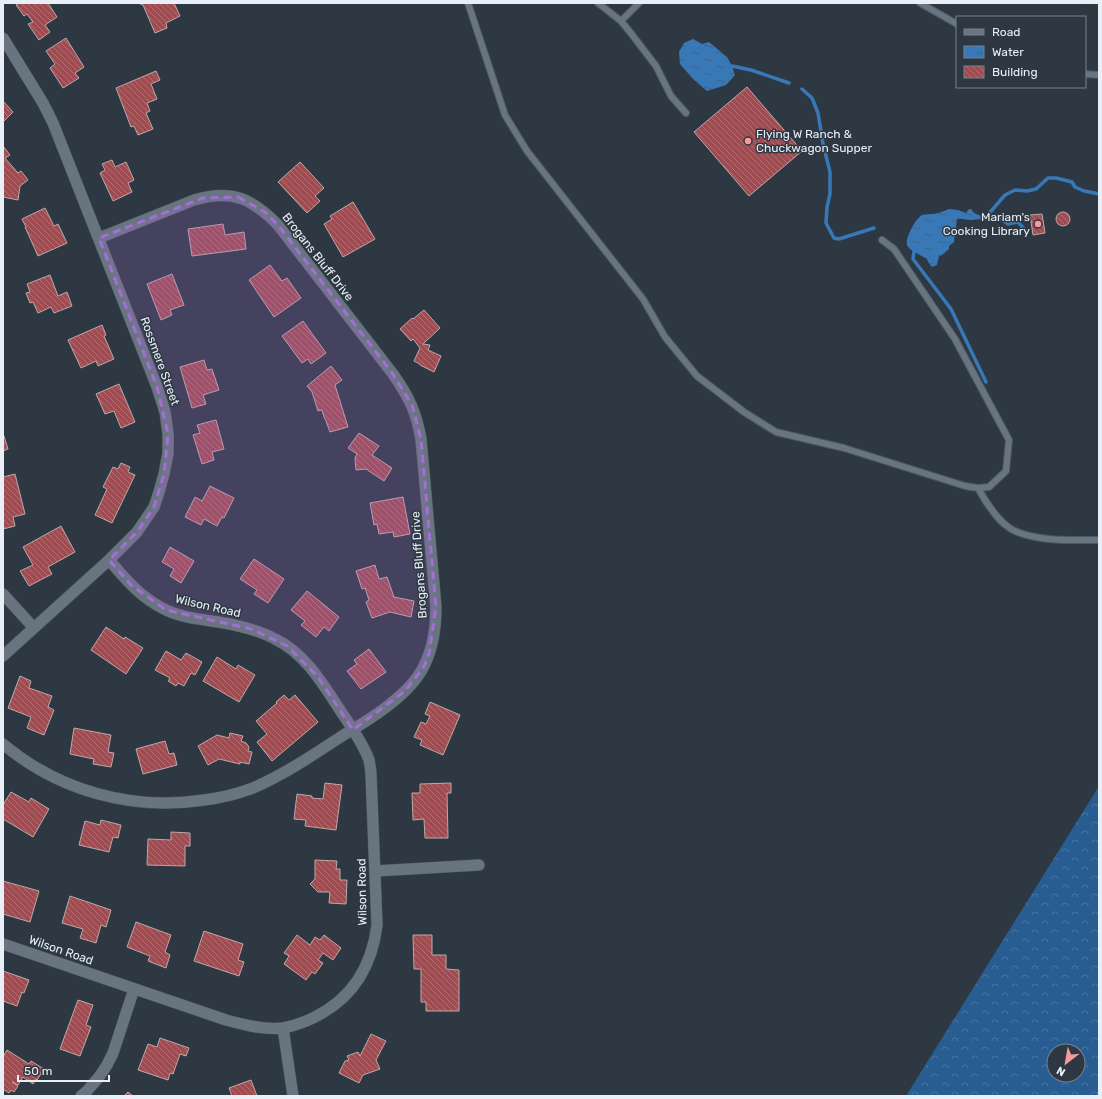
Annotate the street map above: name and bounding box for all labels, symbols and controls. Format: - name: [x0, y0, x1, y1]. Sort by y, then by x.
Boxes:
- legend: [956, 16, 1086, 88]
- text: Road: [992, 25, 1020, 39]
- text: Water: [992, 45, 1024, 59]
- text: Building: [992, 65, 1038, 79]
- place label: Flying W Ranch & Chuckwagon Supper: [756, 127, 872, 155]
- marker: Flying W Ranch & Chuckwagon Supper: [743, 136, 753, 146]
- street label: Brogans Bluff Drive: [279, 210, 357, 304]
- place label: Mariam's Cooking Library: [943, 210, 1030, 238]
- marker: Mariam's Cooking Library: [1033, 219, 1043, 229]
- street label: Rossmere Street: [137, 315, 183, 407]
- street label: Brogans Bluff Drive: [408, 511, 430, 619]
- street label: Wilson Road: [174, 592, 242, 620]
- street label: Wilson Road: [354, 858, 370, 926]
- street label: Wilson Road: [27, 932, 95, 968]
- north arrow: [1046, 1043, 1086, 1083]
- scale bar: [18, 1057, 109, 1083]
- text: N: [1054, 1063, 1068, 1079]
- text: 50 m: [24, 1064, 52, 1078]

